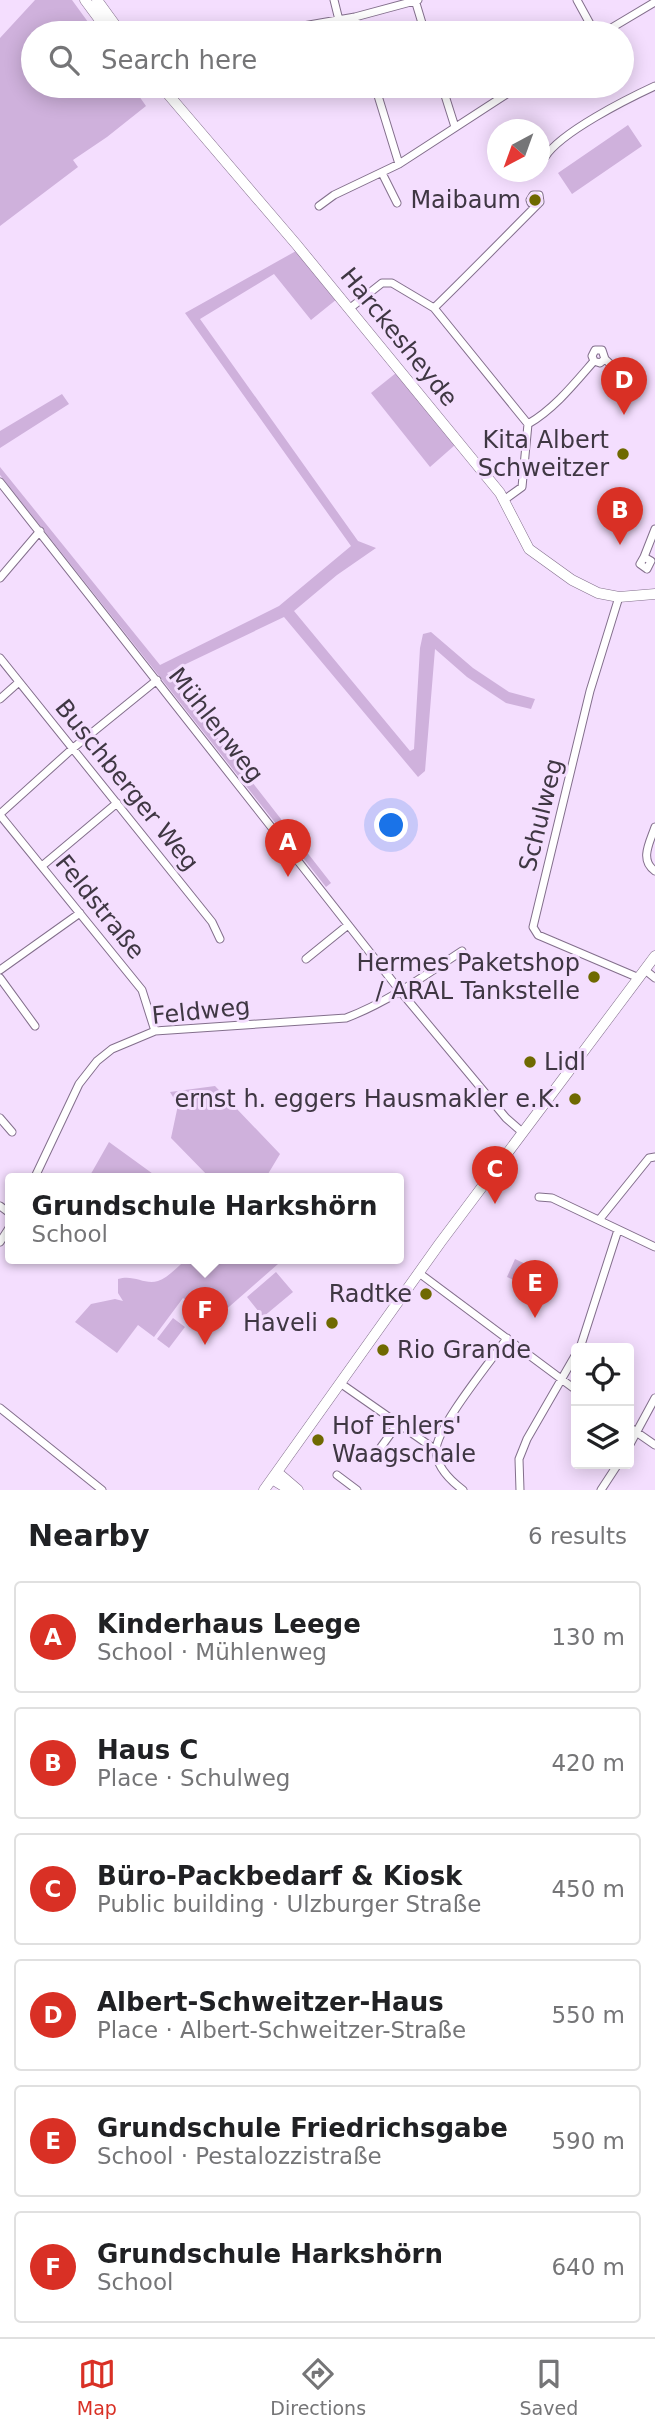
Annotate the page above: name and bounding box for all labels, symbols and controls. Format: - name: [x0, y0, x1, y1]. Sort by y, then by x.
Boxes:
- search box: [21, 21, 634, 98]
- icon: search: [45, 41, 83, 79]
- text: Search here: [101, 45, 257, 75]
- north arrow: [487, 119, 550, 182]
- place label: Maibaum: [410, 186, 521, 214]
- marker: Maibaum: [527, 192, 543, 208]
- street label: Harckesheyde: [335, 262, 463, 412]
- pin: D: [601, 357, 647, 415]
- place label: Kita Albert Schweitzer: [478, 426, 609, 482]
- marker: Kita Albert Schweitzer: [615, 446, 631, 462]
- pin: B: [597, 487, 643, 545]
- street label: Mühlenweg: [163, 662, 269, 788]
- street label: Buschberger Weg: [49, 694, 205, 876]
- street label: Schulweg: [513, 756, 569, 874]
- your location: [374, 808, 408, 842]
- pin: A: [265, 819, 311, 877]
- street label: Feldstraße: [50, 849, 150, 965]
- place label: Hermes Paketshop / ARAL Tankstelle: [357, 949, 580, 1005]
- marker: Hermes Paketshop / ARAL Tankstelle: [586, 969, 602, 985]
- street label: Feldweg: [150, 992, 252, 1030]
- place label: Lidl: [544, 1048, 586, 1076]
- marker: Lidl: [522, 1054, 538, 1070]
- place label: ernst h. eggers Hausmakler e.K.: [174, 1085, 561, 1113]
- marker: ernst h. eggers Hausmakler e.K.: [567, 1091, 583, 1107]
- pin: C: [472, 1146, 518, 1204]
- popup: [5, 1173, 404, 1264]
- text: Grundschule Harkshörn: [32, 1191, 377, 1221]
- text: School: [32, 1221, 108, 1247]
- pin: E: [512, 1260, 558, 1318]
- place label: Radtke: [329, 1280, 412, 1308]
- marker: Radtke: [418, 1286, 434, 1302]
- pin: F: [182, 1287, 228, 1345]
- place label: Haveli: [243, 1309, 318, 1337]
- marker: Haveli: [324, 1315, 340, 1331]
- place label: Rio Grande: [397, 1336, 531, 1364]
- marker: Rio Grande: [375, 1342, 391, 1358]
- map controls: [571, 1343, 634, 1469]
- button: locate: [571, 1343, 634, 1406]
- button: layers: [571, 1406, 634, 1469]
- place label: Hof Ehlers' Waagschale: [332, 1412, 476, 1468]
- marker: Hof Ehlers' Waagschale: [310, 1432, 326, 1448]
- text: Nearby: [28, 1518, 150, 1553]
- text: 6 results: [528, 1523, 627, 1549]
- text: Kinderhaus Leege: [97, 1609, 361, 1639]
- text: A: [44, 1624, 62, 1650]
- text: 130 m: [551, 1624, 625, 1650]
- text: School · Mühlenweg: [97, 1639, 327, 1665]
- text: Haus C: [97, 1735, 198, 1765]
- text: B: [44, 1750, 62, 1776]
- text: 420 m: [551, 1750, 625, 1776]
- text: Place · Schulweg: [97, 1765, 290, 1791]
- text: Büro-Packbedarf & Kiosk: [97, 1861, 462, 1891]
- text: C: [45, 1876, 61, 1902]
- text: 450 m: [551, 1876, 625, 1902]
- text: Public building · Ulzburger Straße: [97, 1891, 481, 1917]
- text: Albert-Schweitzer-Haus: [97, 1987, 444, 2017]
- text: D: [43, 2002, 63, 2028]
- text: 550 m: [551, 2002, 625, 2028]
- text: Place · Albert-Schweitzer-Straße: [97, 2017, 466, 2043]
- text: Grundschule Friedrichsgabe: [97, 2113, 508, 2143]
- text: E: [45, 2128, 61, 2154]
- text: 590 m: [551, 2128, 625, 2154]
- text: School · Pestalozzistraße: [97, 2143, 382, 2169]
- text: Grundschule Harkshörn: [97, 2239, 443, 2269]
- text: F: [45, 2254, 61, 2280]
- text: 640 m: [551, 2254, 625, 2280]
- text: School: [97, 2269, 173, 2295]
- tab: Map: [77, 2355, 117, 2419]
- tab: Directions: [270, 2355, 366, 2419]
- tab: Saved: [520, 2355, 578, 2419]

